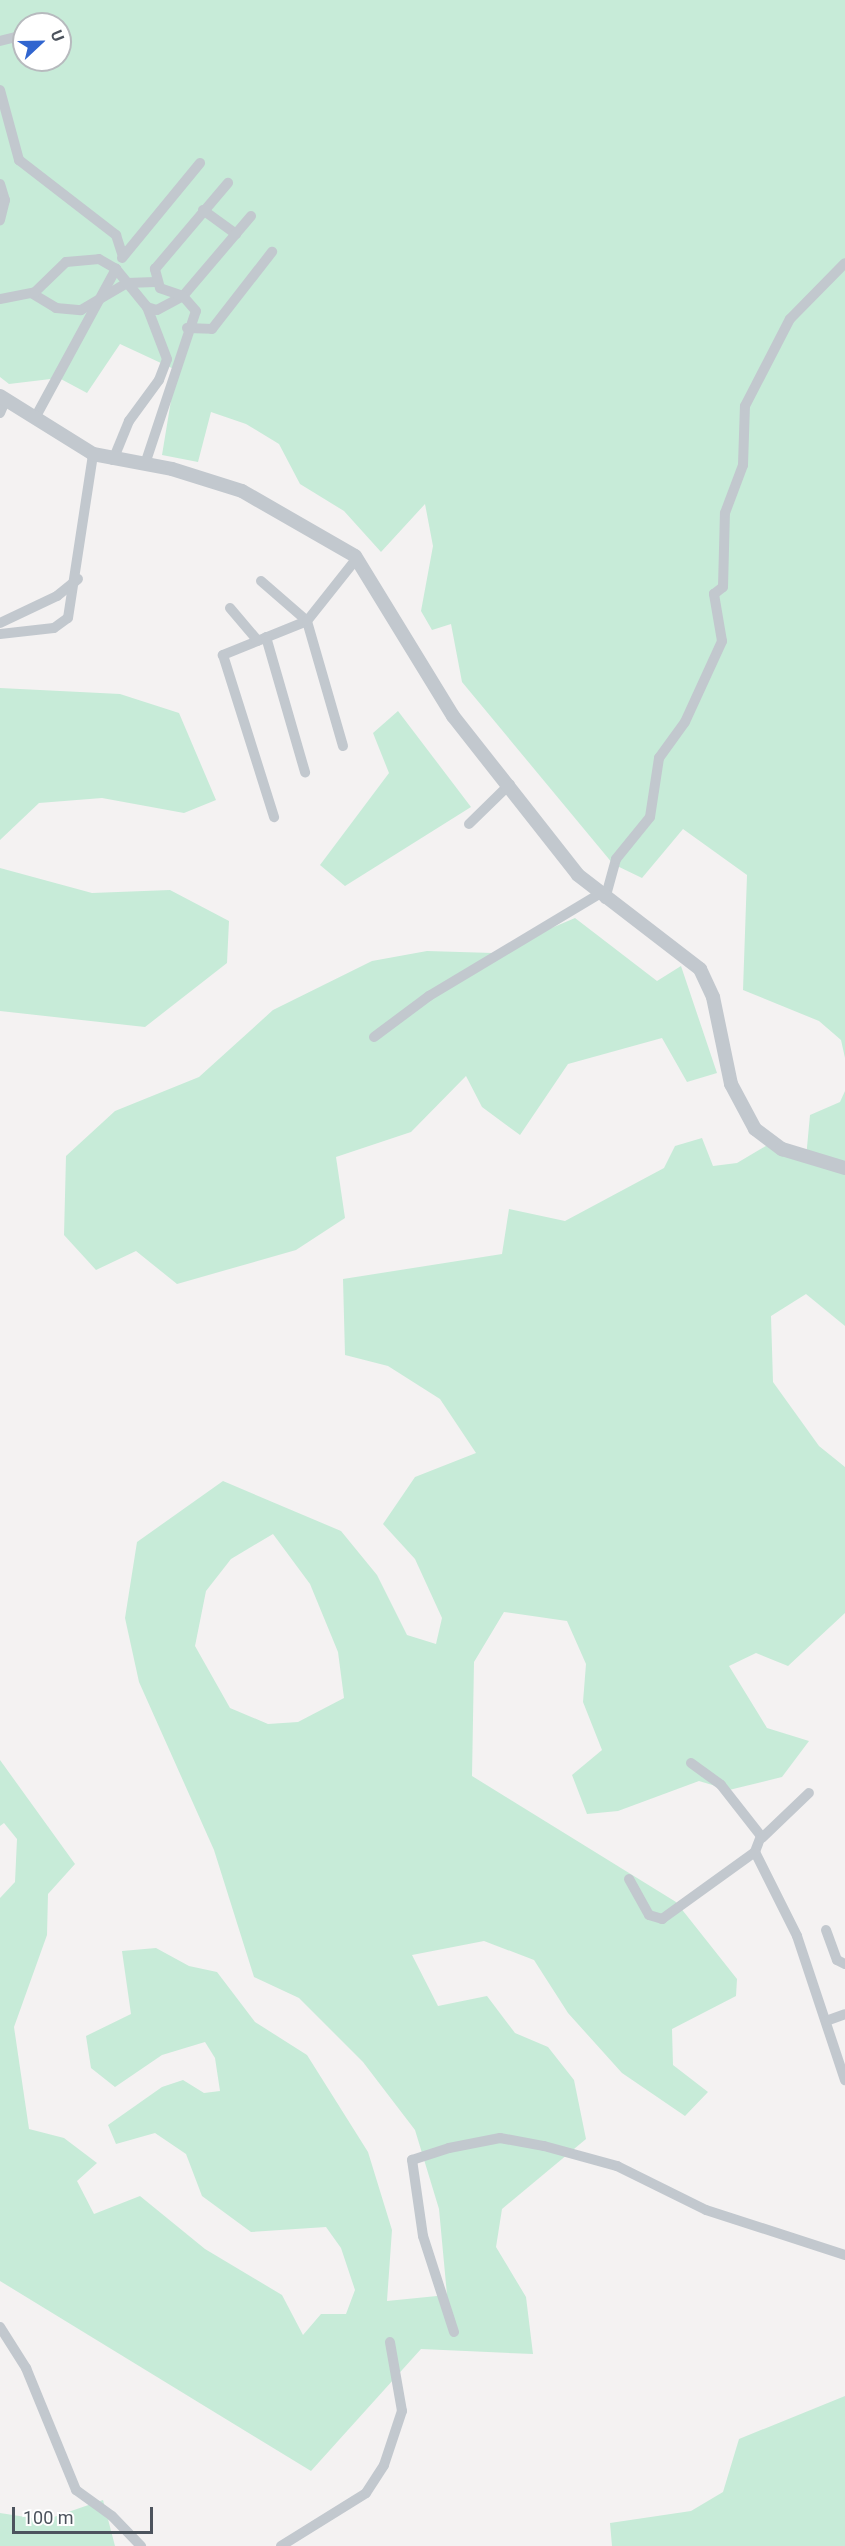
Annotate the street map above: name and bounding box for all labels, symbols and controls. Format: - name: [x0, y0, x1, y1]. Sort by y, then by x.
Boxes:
- north arrow: [12, 12, 72, 72]
- text: U: [47, 27, 68, 44]
- scale bar: [15, 2495, 156, 2533]
- text: 100 m: [23, 2507, 74, 2528]

